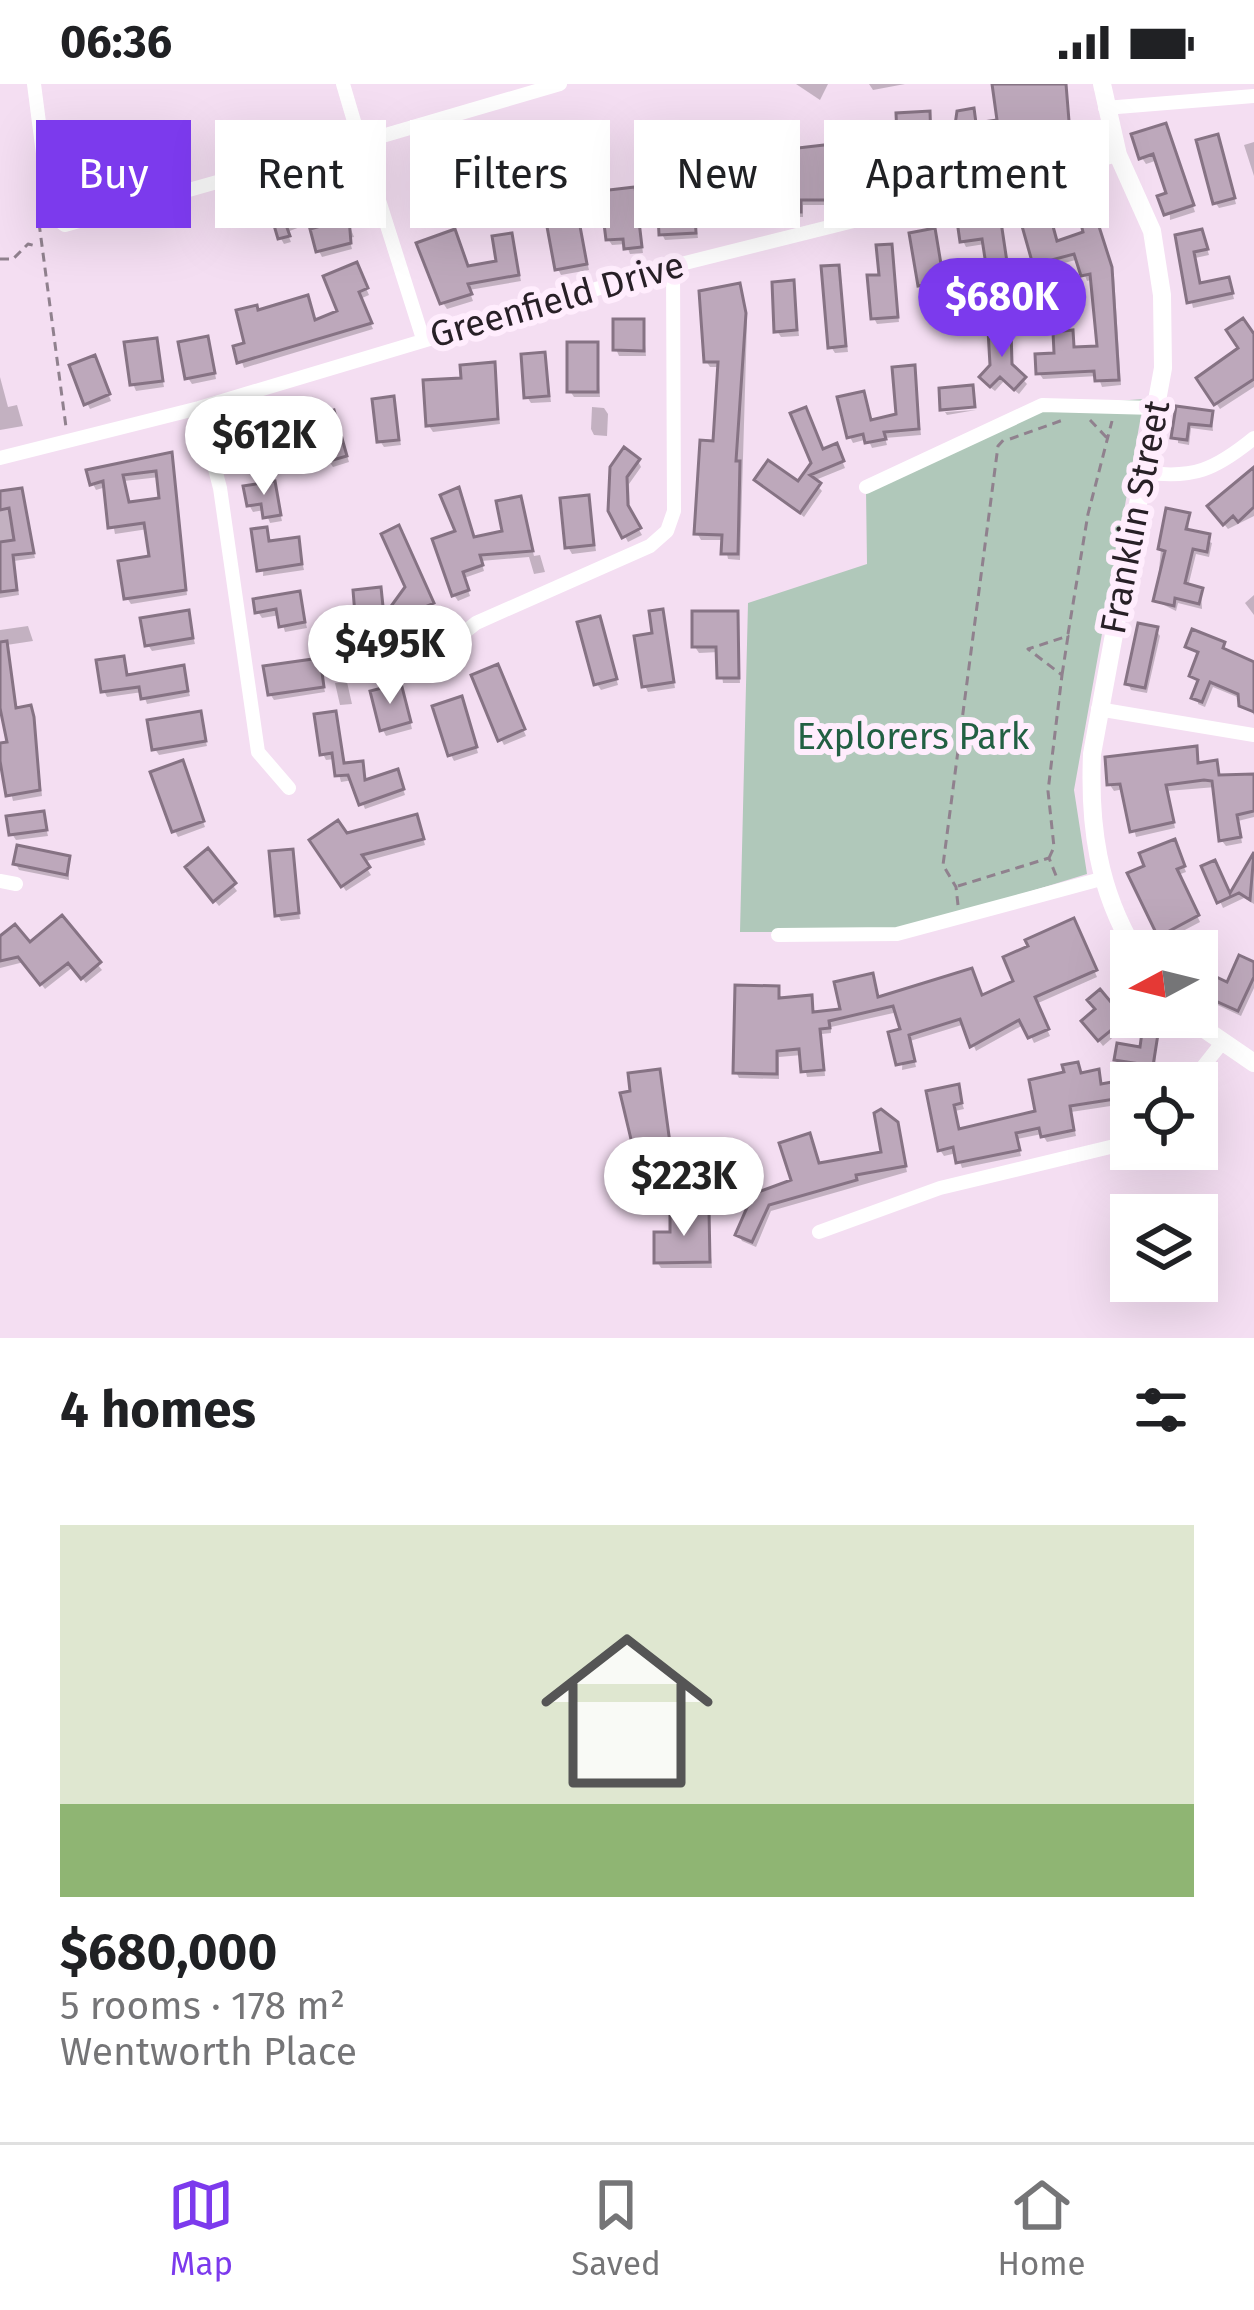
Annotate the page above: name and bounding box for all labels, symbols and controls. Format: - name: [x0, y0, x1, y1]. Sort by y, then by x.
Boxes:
- text: 06:36: [60, 15, 172, 69]
- chip: Buy: [36, 120, 191, 228]
- chip: Rent: [215, 120, 386, 228]
- chip: Filters: [410, 120, 610, 228]
- chip: New: [634, 120, 800, 228]
- chip: Apartment: [824, 120, 1109, 228]
- street label: Greenfield Drive: [425, 243, 689, 357]
- pin: $680K: [918, 258, 1086, 360]
- text: $680K: [945, 274, 1059, 320]
- pin: $612K: [180, 396, 348, 498]
- street label: Franklin Street: [1091, 396, 1179, 638]
- text: $612K: [212, 412, 316, 458]
- pin: $495K: [306, 605, 474, 707]
- text: $495K: [335, 621, 445, 667]
- park label: Explorers Park: [797, 715, 1030, 759]
- north arrow: [1110, 930, 1218, 1038]
- map controls: [1110, 930, 1218, 1302]
- button: locate: [1110, 1062, 1218, 1170]
- pin: $223K: [600, 1137, 768, 1239]
- text: $223K: [631, 1153, 737, 1199]
- button: layers: [1110, 1194, 1218, 1302]
- icon: filters: [1128, 1377, 1194, 1443]
- text: 4 homes: [60, 1379, 256, 1441]
- icon: home: [519, 1603, 735, 1819]
- text: $680,000: [60, 1921, 277, 1983]
- text: 5 rooms · 178 m²: [60, 1983, 345, 2029]
- text: Wentworth Place: [60, 2029, 357, 2075]
- tab: Map: [168, 2172, 234, 2284]
- tab: Saved: [571, 2172, 661, 2284]
- tab: Home: [998, 2172, 1086, 2284]

